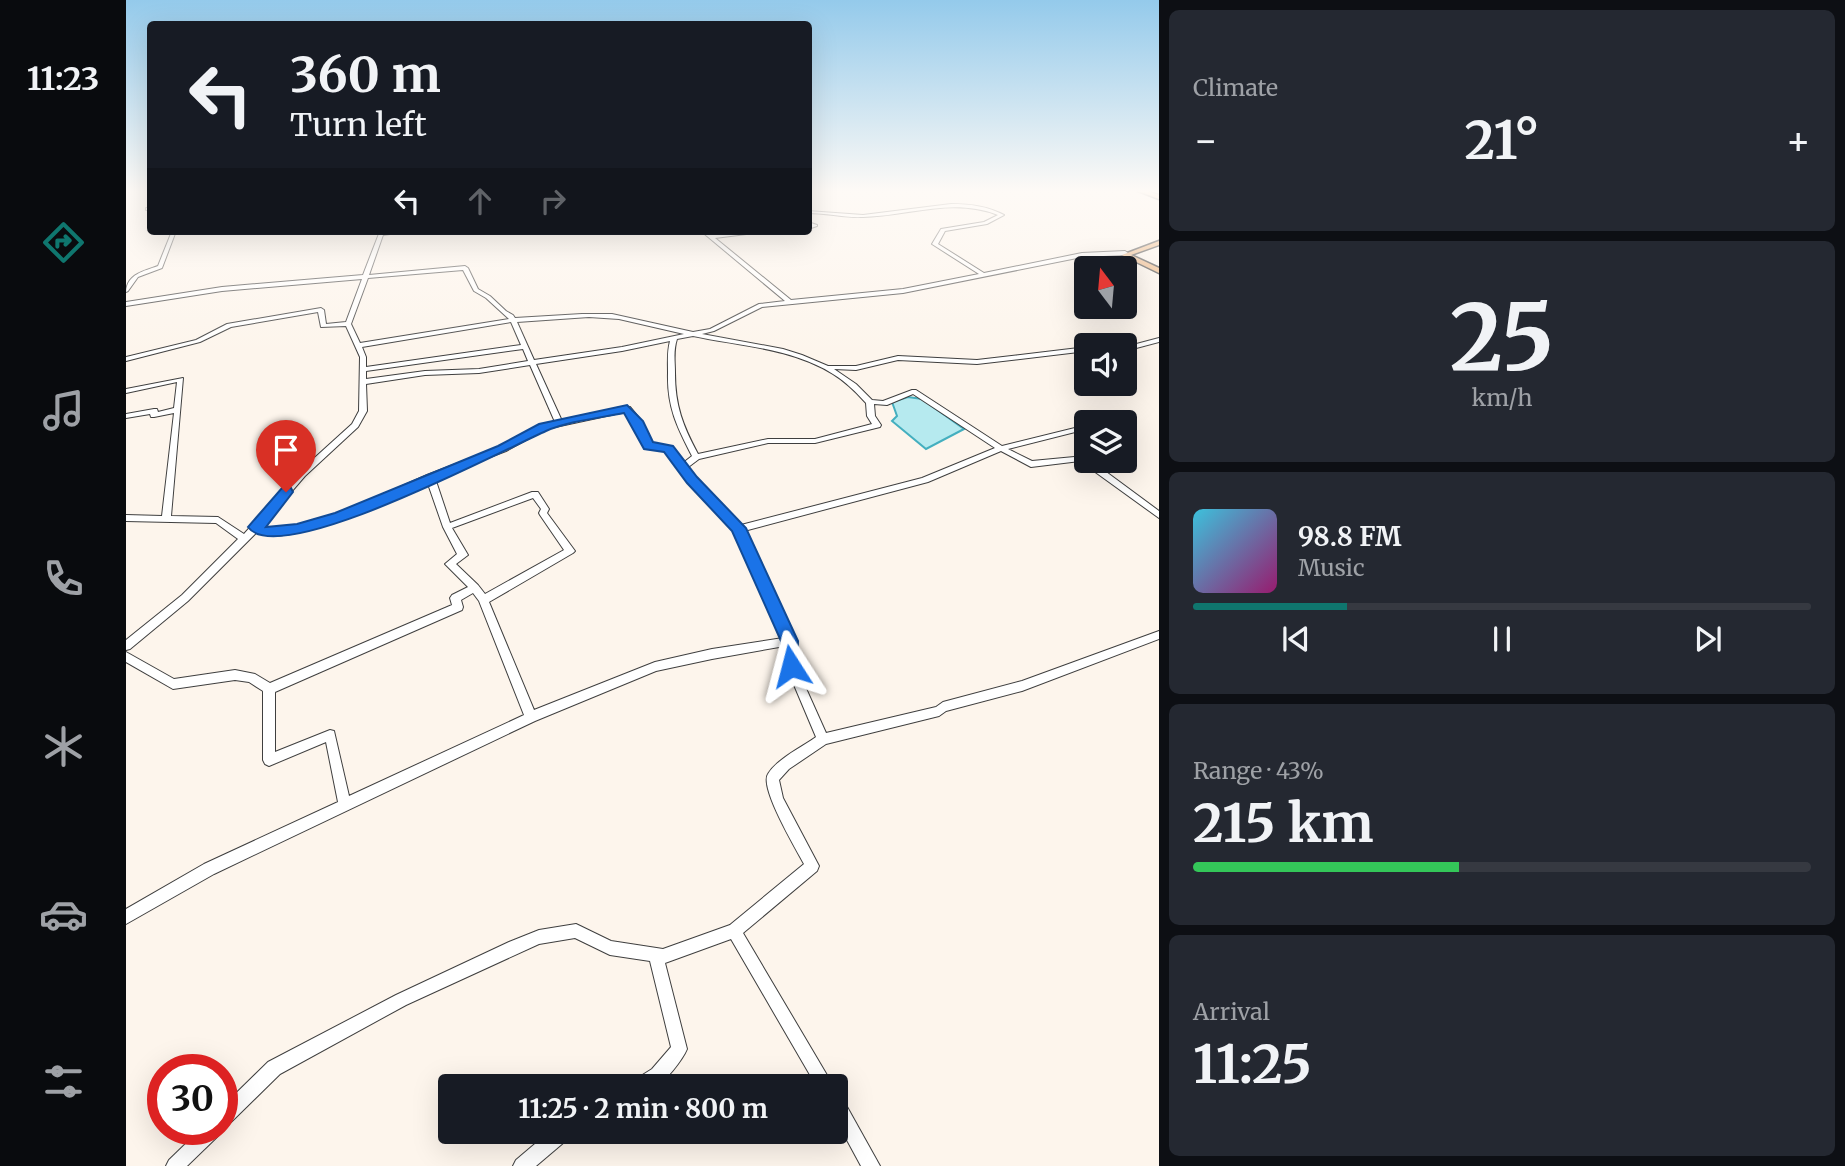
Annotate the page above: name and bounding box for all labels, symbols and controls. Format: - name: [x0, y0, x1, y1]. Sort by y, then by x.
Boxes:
- text: 360 m: [290, 44, 441, 105]
- icon: left: [175, 49, 266, 140]
- text: 11:23: [27, 59, 99, 99]
- text: Climate: [1193, 73, 1278, 102]
- text: Turn left: [290, 105, 427, 145]
- text: 21°: [1464, 108, 1540, 173]
- text: −: [1193, 117, 1218, 164]
- text: +: [1786, 117, 1811, 164]
- icon: left: [388, 182, 426, 220]
- icon: ahead: [461, 182, 499, 220]
- icon: right: [534, 182, 572, 220]
- icon: directions: [39, 218, 88, 267]
- north arrow: [1074, 256, 1138, 318]
- map controls: [1074, 256, 1137, 473]
- text: 25: [1450, 280, 1554, 395]
- button: sound: [1074, 333, 1137, 396]
- text: km/h: [1472, 383, 1532, 412]
- icon: music: [39, 386, 88, 435]
- button: layers: [1074, 410, 1137, 473]
- pin: [256, 420, 316, 492]
- icon: arrive: [267, 431, 305, 469]
- text: 98.8 FM: [1298, 520, 1401, 553]
- text: Music: [1298, 553, 1365, 582]
- icon: phone: [39, 554, 88, 603]
- icon: previous: [1277, 620, 1315, 658]
- icon: pause: [1483, 620, 1521, 658]
- icon: next: [1689, 620, 1727, 658]
- position arrow: [754, 629, 828, 703]
- icon: climate: [39, 722, 88, 771]
- text: Range · 43%: [1193, 756, 1324, 785]
- text: 215 km: [1193, 791, 1374, 856]
- icon: car: [39, 890, 88, 939]
- text: Arrival: [1193, 997, 1270, 1026]
- text: 11:25: [1193, 1032, 1312, 1097]
- speed limit sign: 30: [147, 1054, 238, 1145]
- icon: filters: [39, 1057, 88, 1106]
- text: 11:25 · 2 min · 800 m: [518, 1092, 768, 1125]

